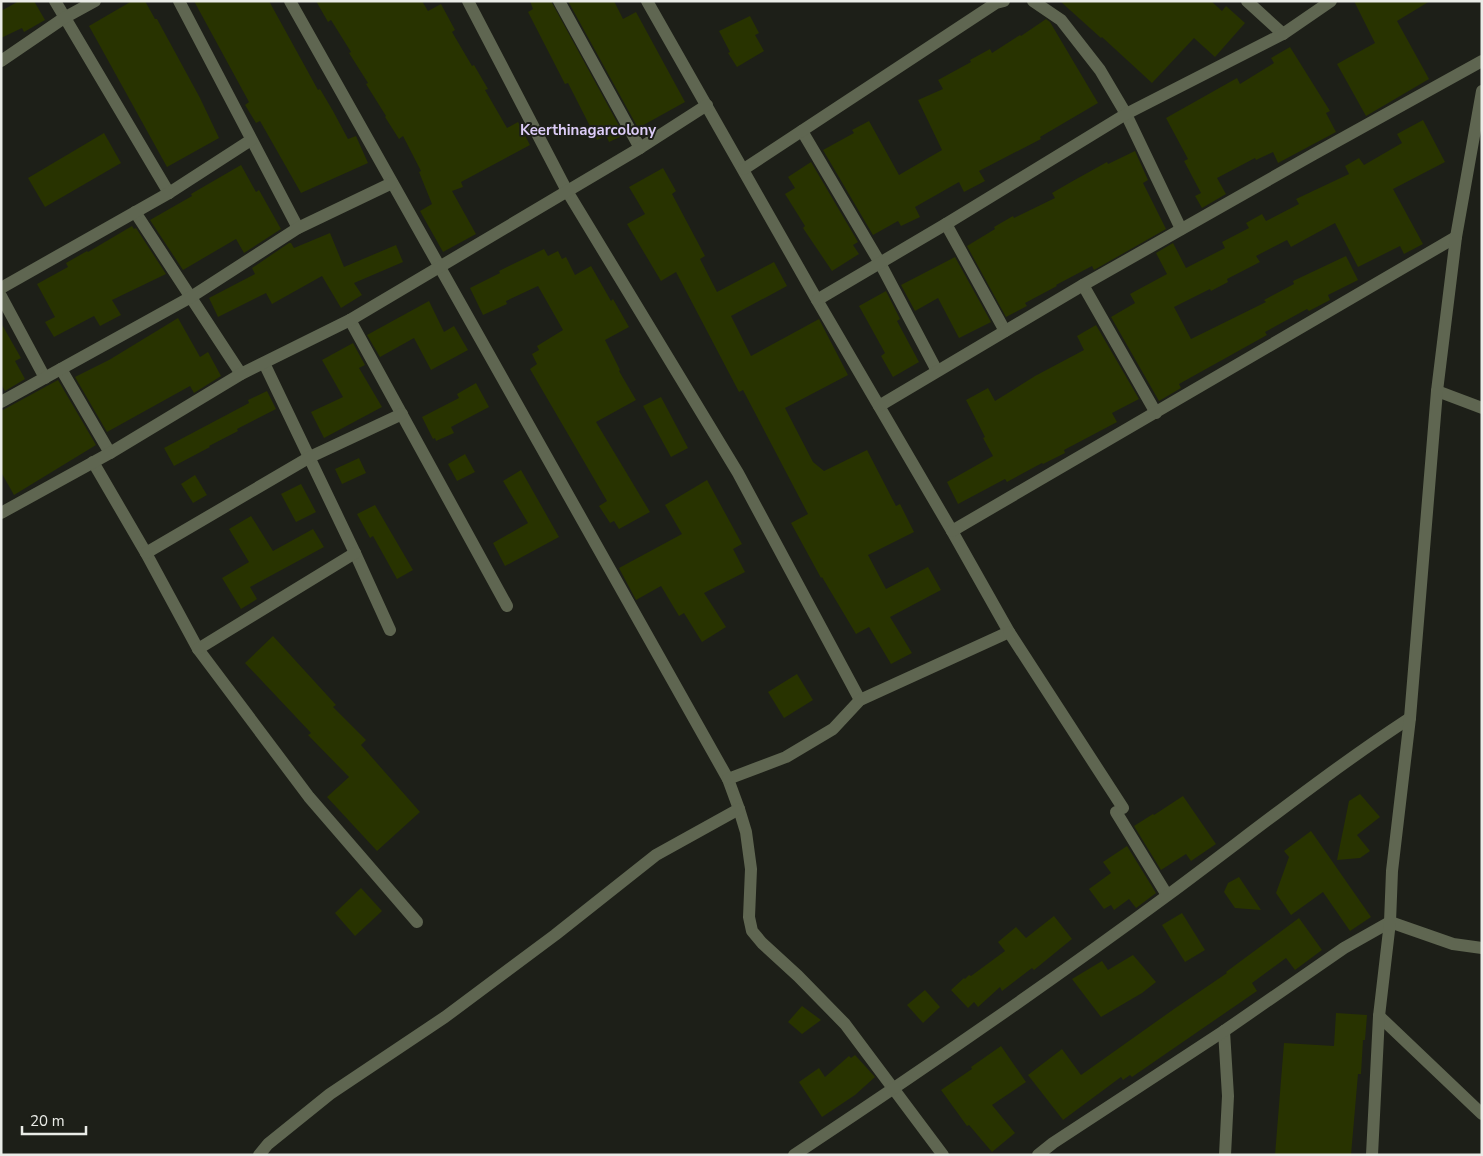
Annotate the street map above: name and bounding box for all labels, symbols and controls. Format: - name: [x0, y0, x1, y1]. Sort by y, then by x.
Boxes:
- district label: Keerthinagarcolony: [520, 120, 656, 140]
- scale bar: [22, 1104, 86, 1136]
- text: 20 m: [30, 1111, 65, 1131]

